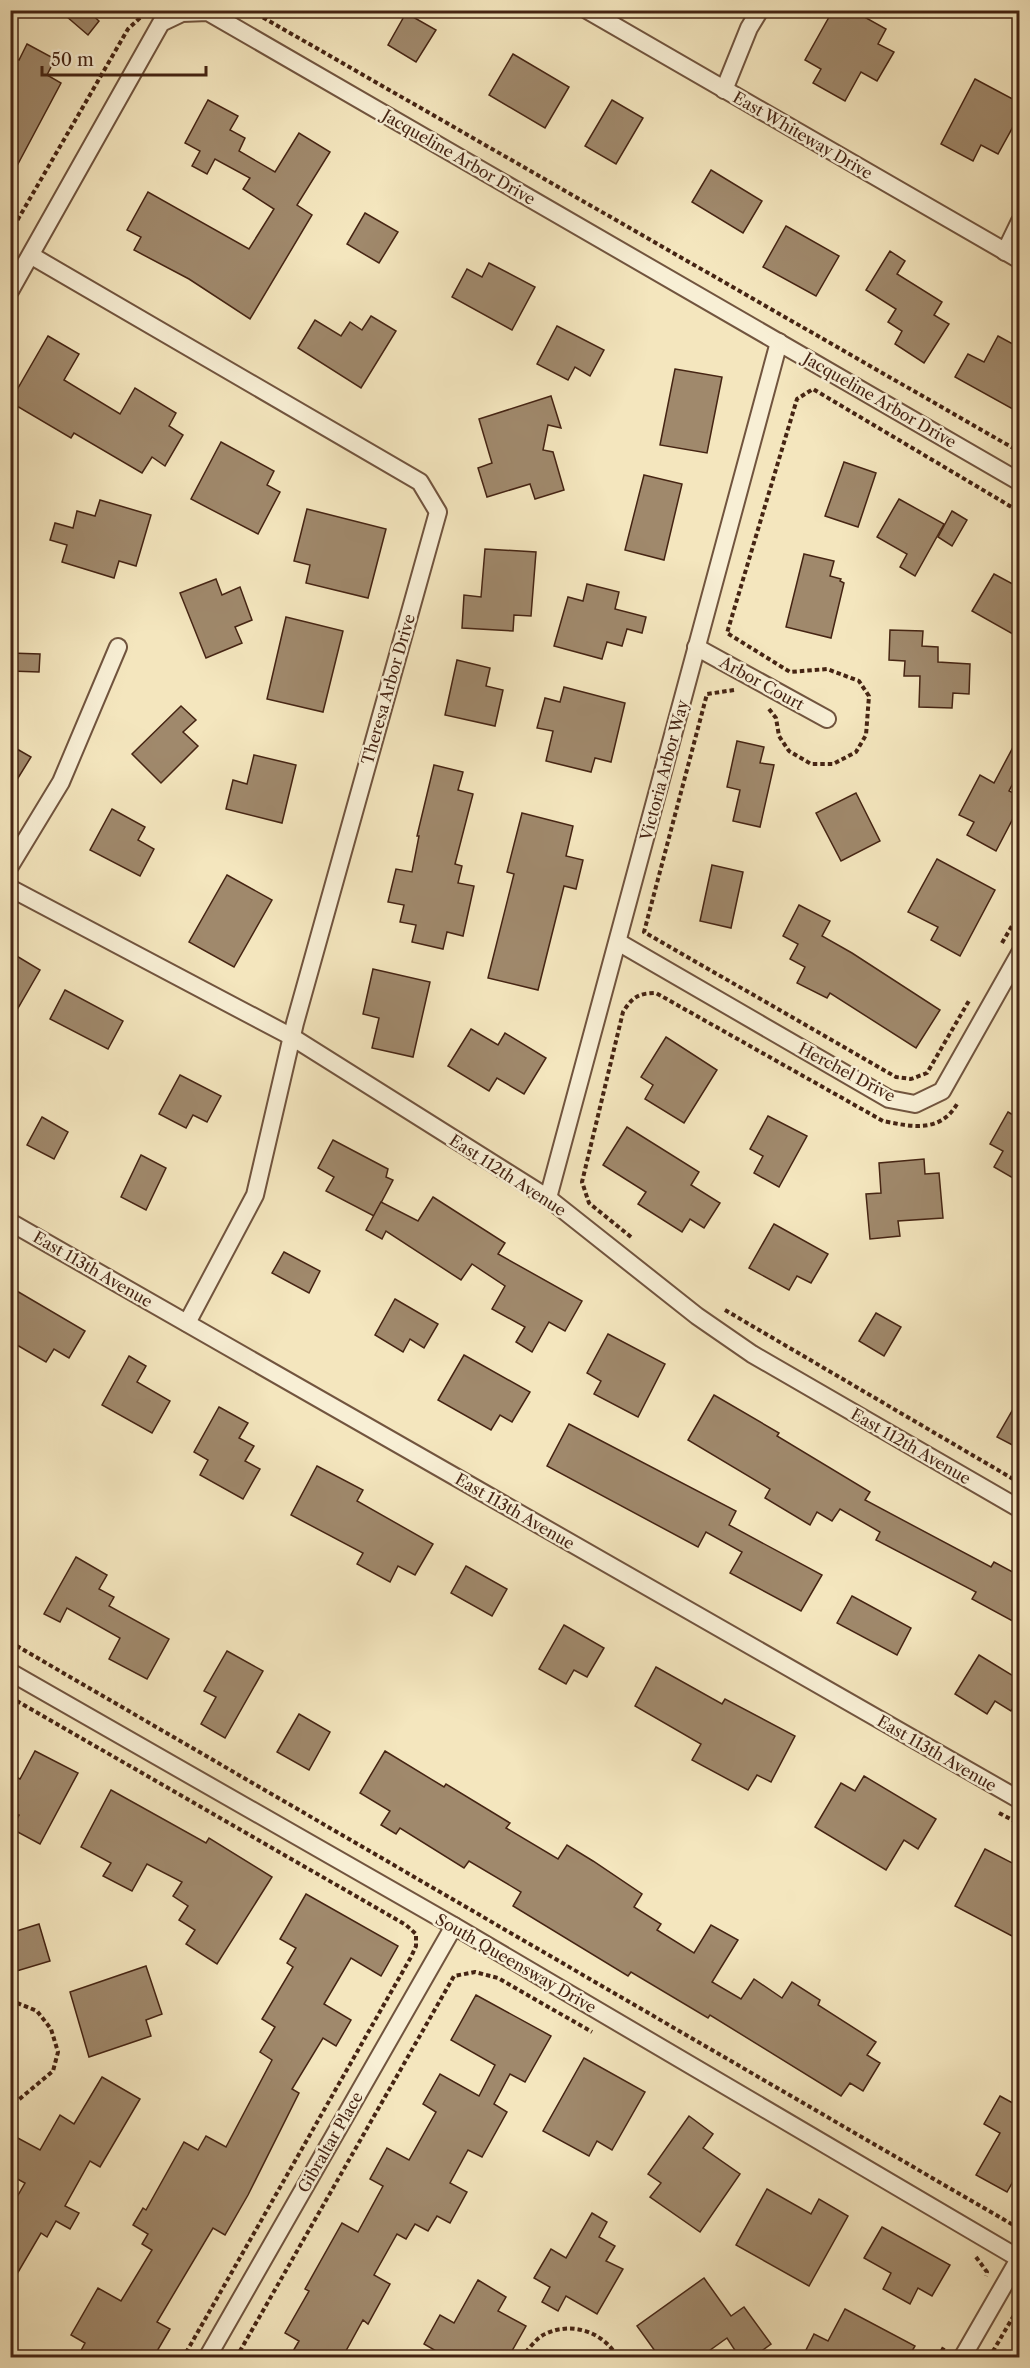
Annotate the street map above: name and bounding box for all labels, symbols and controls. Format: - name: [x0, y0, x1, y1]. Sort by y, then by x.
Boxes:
- scale bar: [42, 39, 206, 77]
- text: 50 m: [51, 49, 94, 71]
- street label: East Whiteway Drive: [730, 87, 876, 183]
- street label: Jacqueline Arbor Drive: [376, 104, 539, 209]
- street label: Jacqueline Arbor Drive: [797, 347, 960, 452]
- street label: Theresa Arbor Drive: [357, 611, 419, 767]
- street label: Arbor Court: [716, 651, 808, 714]
- street label: Victoria Arbor Way: [635, 696, 693, 844]
- street label: Herchel Drive: [795, 1038, 899, 1106]
- street label: East 112th Avenue: [446, 1130, 570, 1220]
- street label: East 113th Avenue: [30, 1227, 156, 1311]
- street label: East 112th Avenue: [848, 1404, 975, 1488]
- street label: East 113th Avenue: [452, 1469, 578, 1553]
- street label: East 113th Avenue: [874, 1711, 1000, 1795]
- street label: South Queensway Drive: [432, 1909, 600, 2017]
- street label: Gibraltar Place: [293, 2088, 367, 2196]

